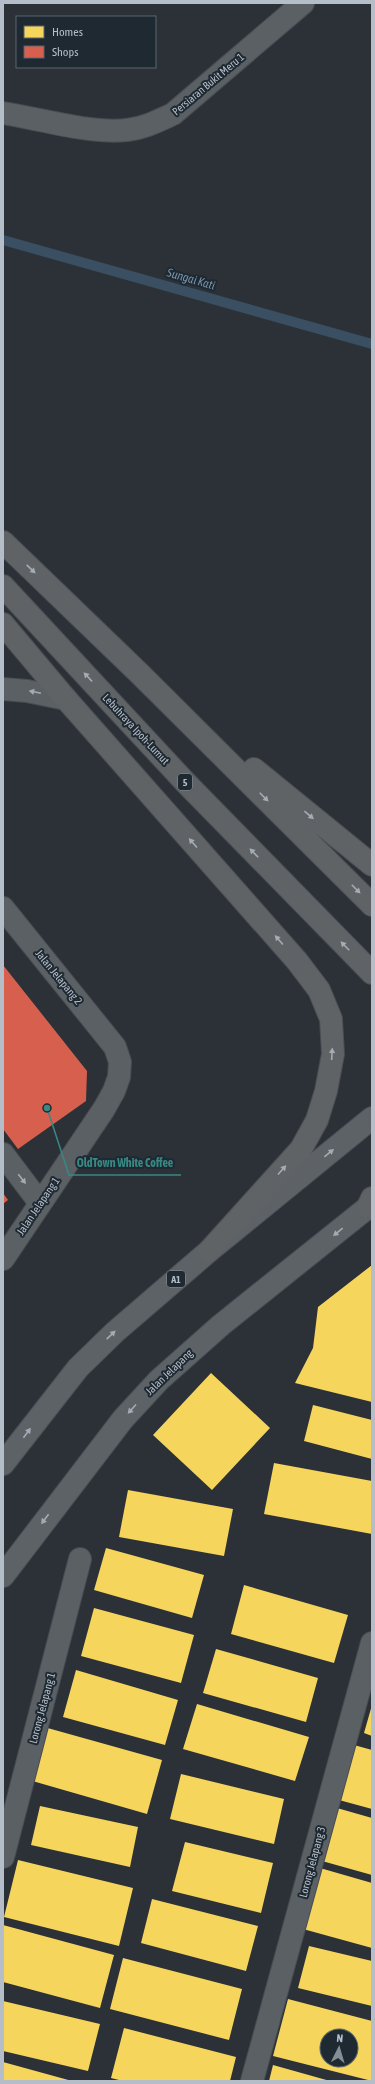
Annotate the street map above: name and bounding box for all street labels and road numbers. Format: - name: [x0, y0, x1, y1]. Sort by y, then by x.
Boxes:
- street label: Persiaran Bukit Meru 1: [170, 51, 246, 117]
- street label: Lebuhraya Ipoh-Lumut: [100, 691, 172, 767]
- road number: 5: [178, 774, 192, 790]
- street label: Jalan Jelapang 2: [33, 947, 85, 1007]
- street label: Jalan Jelapang 1: [14, 1175, 62, 1237]
- road number: A1: [167, 1271, 185, 1287]
- street label: Jalan Jelapang: [143, 1347, 195, 1397]
- street label: Lorong Jelapang 1: [27, 1671, 57, 1745]
- street label: Lorong Jelapang 3: [297, 1825, 327, 1899]

